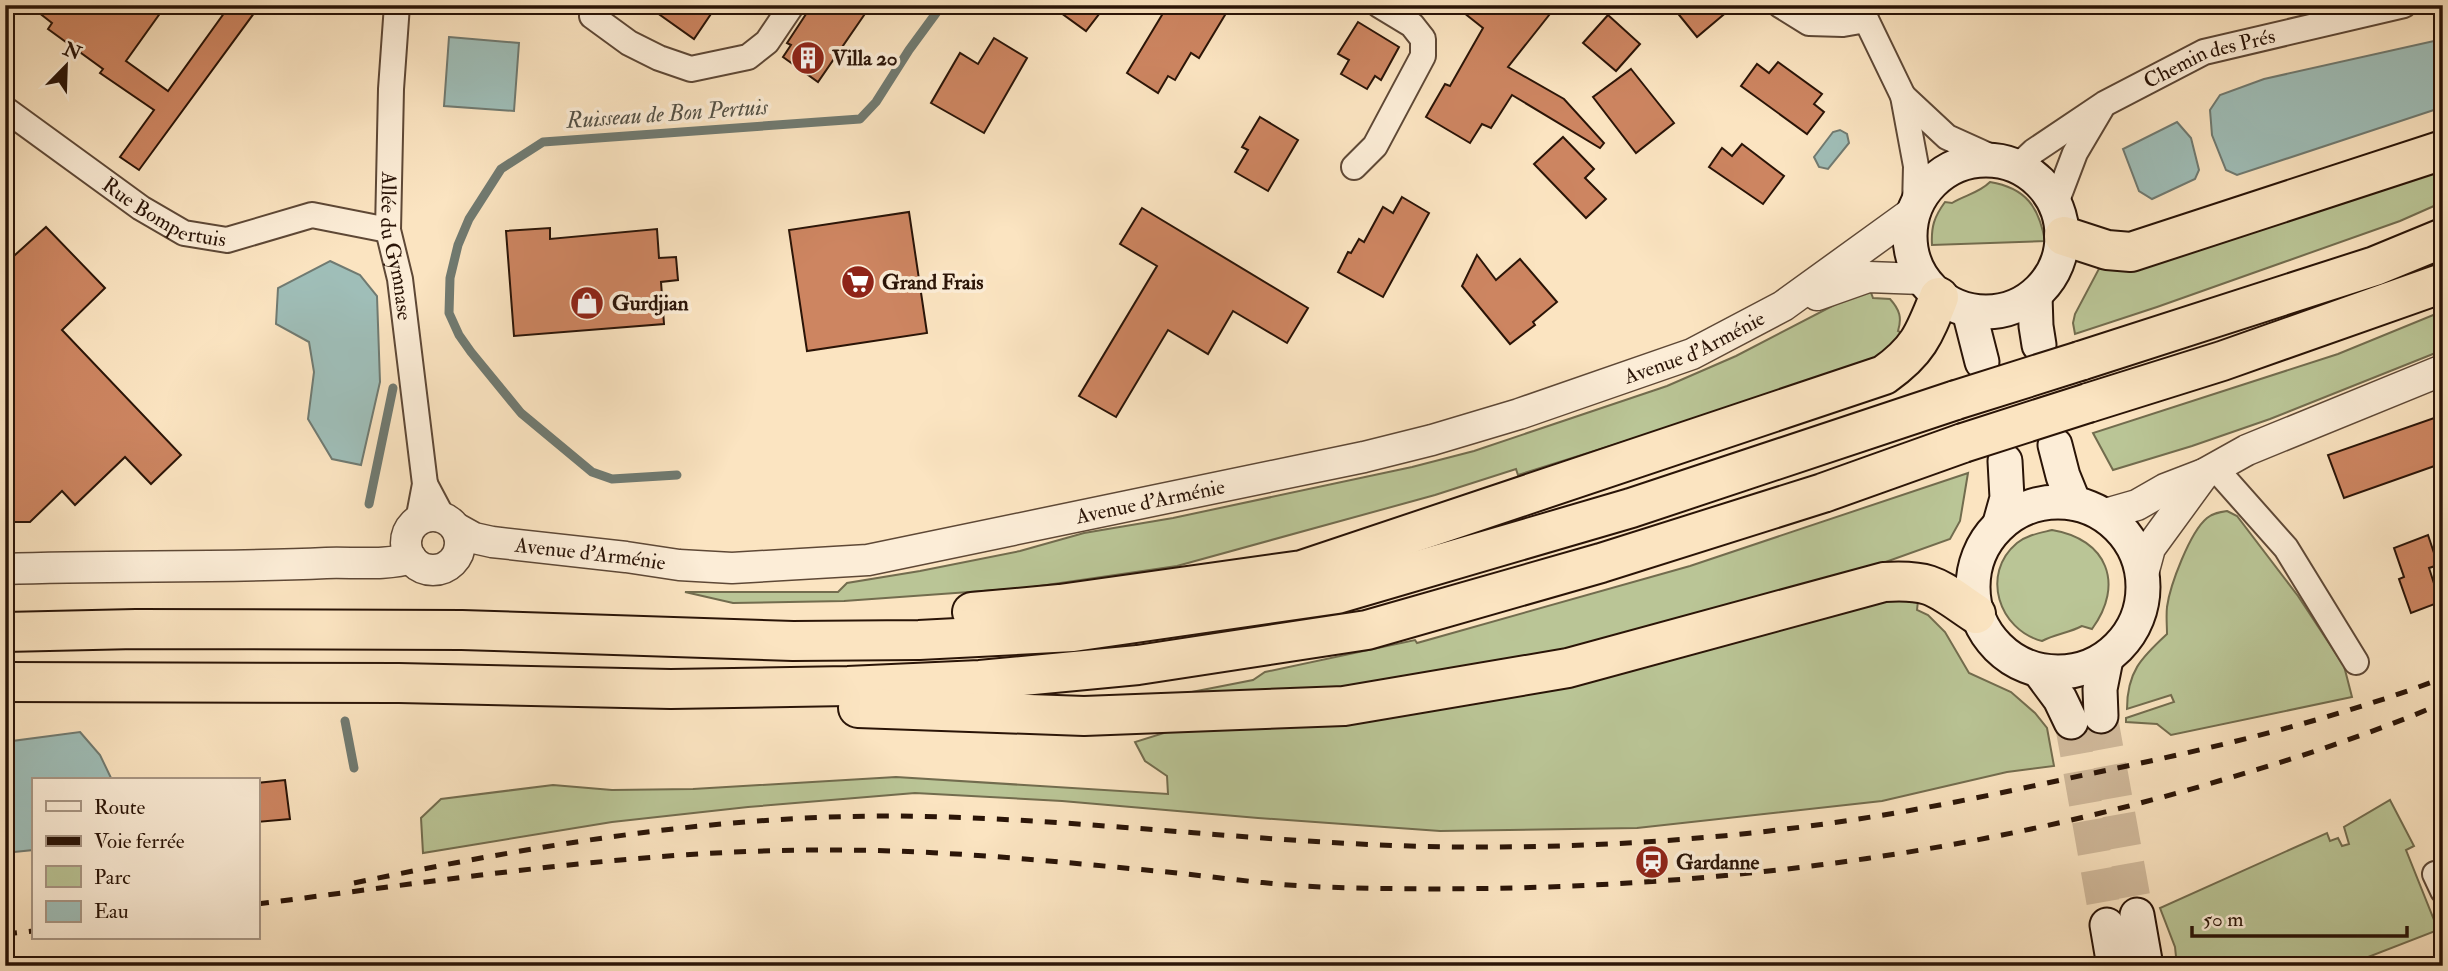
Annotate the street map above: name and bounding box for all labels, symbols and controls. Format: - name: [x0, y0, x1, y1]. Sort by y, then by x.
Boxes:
- street label: Chemin des Prés: [2139, 23, 2278, 95]
- north arrow: [32, 32, 102, 102]
- text: N: [59, 37, 86, 66]
- building icon: Villa 20: [789, 39, 827, 77]
- place label: Villa 20: [831, 45, 898, 72]
- water label: Ruisseau de Bon Pertuis: [564, 92, 769, 135]
- street label: Allée du Gymnase: [374, 170, 418, 322]
- street label: Rue Bompertuis: [97, 171, 228, 254]
- supermarket icon: Grand Frais: [839, 263, 877, 301]
- place label: Grand Frais: [882, 269, 984, 296]
- shop icon: Gurdjian: [568, 284, 606, 322]
- place label: Gurdjian: [612, 290, 689, 317]
- street label: Avenue d'Arménie: [1620, 305, 1770, 391]
- street label: Avenue d'Arménie: [1072, 473, 1227, 531]
- street label: Avenue d'Arménie: [513, 532, 668, 577]
- legend: [32, 778, 259, 940]
- text: Route: [94, 794, 146, 821]
- text: Voie ferrée: [94, 828, 185, 855]
- station icon: Gardanne: [1633, 843, 1671, 881]
- place label: Gardanne: [1676, 849, 1760, 876]
- text: Parc: [94, 864, 131, 891]
- scale bar: [2192, 894, 2408, 938]
- text: Eau: [94, 898, 129, 925]
- text: 50 m: [2203, 906, 2244, 933]

